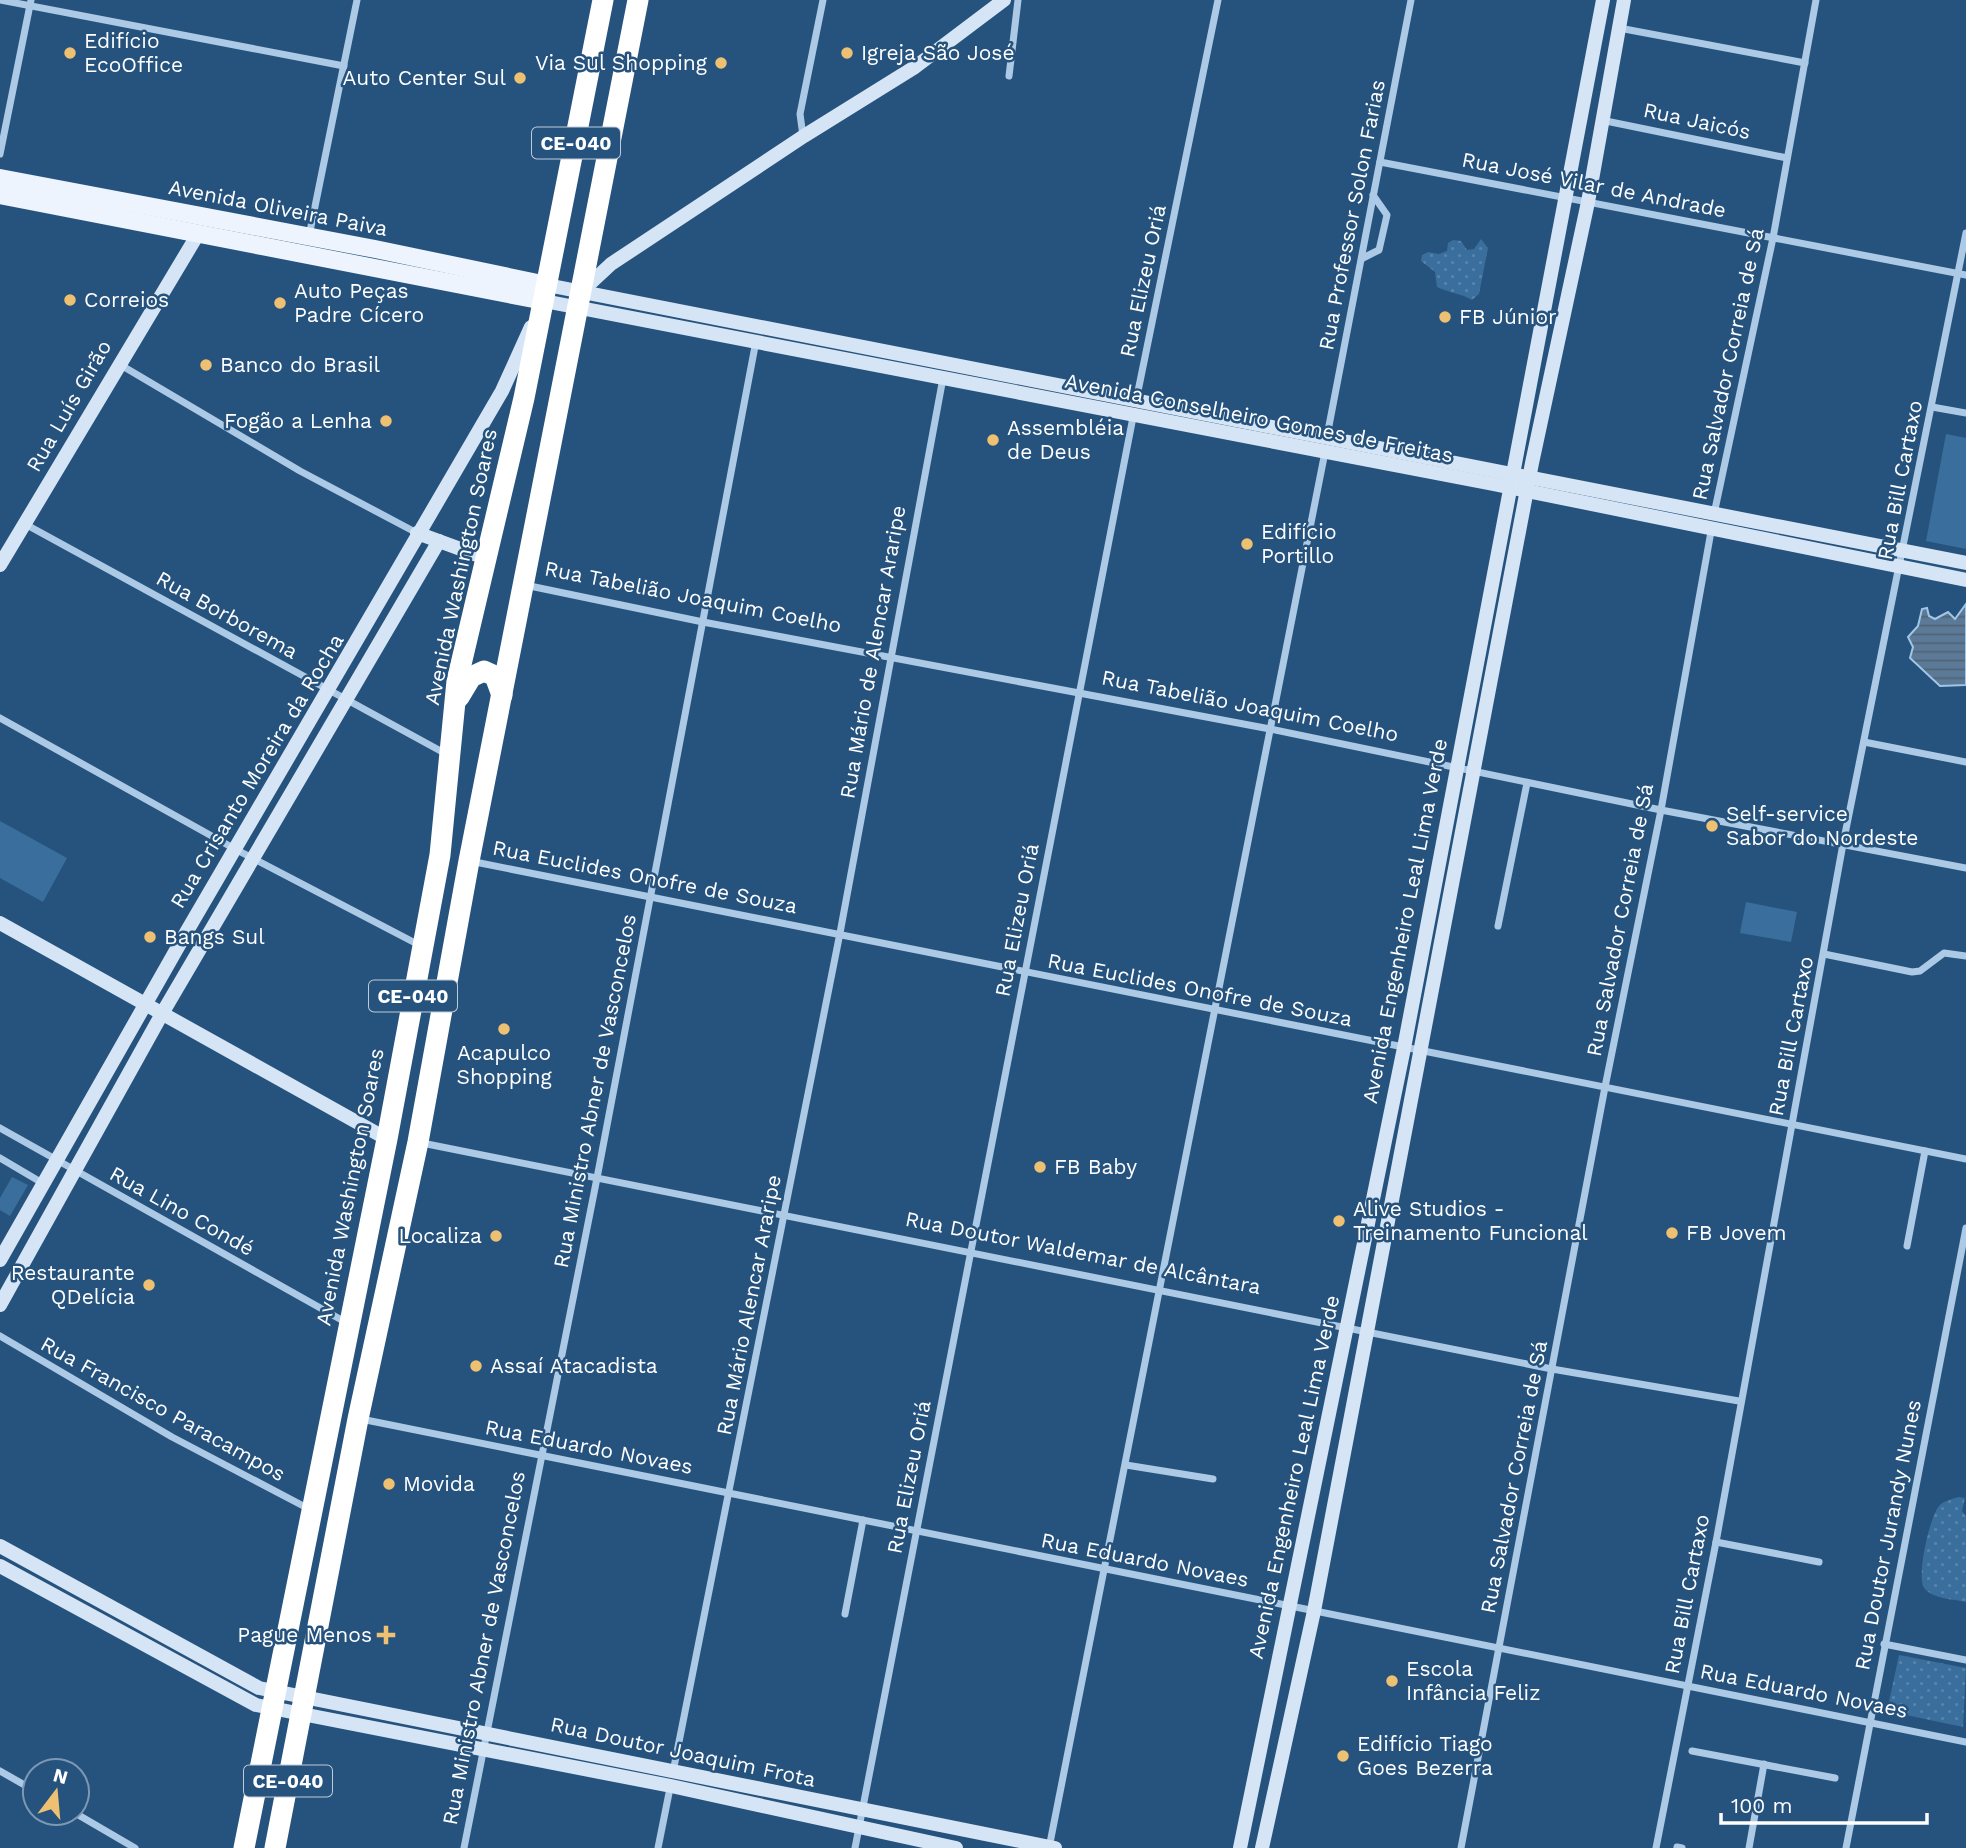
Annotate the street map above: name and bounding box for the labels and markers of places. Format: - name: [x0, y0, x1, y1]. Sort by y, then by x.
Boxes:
- place label: Edifício EcoOffice: [84, 28, 183, 77]
- place label: Igreja São José: [861, 40, 1015, 65]
- marker: Edifício EcoOffice: [62, 45, 78, 61]
- marker: Igreja São José: [839, 45, 855, 61]
- place label: Via Sul Shopping: [535, 50, 708, 75]
- marker: Via Sul Shopping: [713, 55, 729, 71]
- place label: Auto Center Sul: [343, 65, 507, 90]
- marker: Auto Center Sul: [512, 70, 528, 86]
- place label: Auto Peças Padre Cícero: [294, 278, 424, 327]
- place label: Correios: [84, 287, 169, 312]
- marker: Correios: [62, 292, 78, 308]
- marker: Auto Peças Padre Cícero: [272, 295, 288, 311]
- place label: FB Júnior: [1459, 304, 1557, 329]
- marker: FB Júnior: [1437, 309, 1453, 325]
- place label: Banco do Brasil: [220, 352, 381, 377]
- marker: Banco do Brasil: [198, 357, 214, 373]
- place label: Fogão a Lenha: [224, 408, 372, 433]
- marker: Fogão a Lenha: [378, 413, 394, 429]
- place label: Assembléia de Deus: [1007, 415, 1124, 464]
- marker: Assembléia de Deus: [985, 432, 1001, 448]
- place label: Edifício Portillo: [1261, 519, 1337, 568]
- marker: Edifício Portillo: [1239, 536, 1255, 552]
- place label: Self-service Sabor do Nordeste: [1726, 801, 1918, 850]
- marker: Self-service Sabor do Nordeste: [1704, 818, 1720, 834]
- place label: Bangs Sul: [164, 924, 265, 949]
- marker: Bangs Sul: [142, 929, 158, 945]
- marker: Acapulco Shopping: [496, 1021, 512, 1037]
- place label: Acapulco Shopping: [456, 1040, 552, 1089]
- place label: FB Baby: [1054, 1154, 1137, 1179]
- marker: FB Baby: [1032, 1159, 1048, 1175]
- place label: Alive Studios - Treinamento Funcional: [1353, 1196, 1588, 1245]
- marker: Alive Studios - Treinamento Funcional: [1331, 1213, 1347, 1229]
- place label: FB Jovem: [1686, 1220, 1787, 1245]
- place label: Localiza: [398, 1223, 482, 1248]
- marker: FB Jovem: [1664, 1225, 1680, 1241]
- marker: Localiza: [488, 1228, 504, 1244]
- place label: Restaurante QDelícia: [11, 1260, 135, 1309]
- marker: Restaurante QDelícia: [141, 1277, 157, 1293]
- place label: Assaí Atacadista: [490, 1353, 658, 1378]
- marker: Assaí Atacadista: [468, 1358, 484, 1374]
- place label: Movida: [403, 1471, 475, 1496]
- marker: Movida: [381, 1476, 397, 1492]
- place label: Pague Menos: [237, 1622, 372, 1647]
- marker: Pague Menos: [378, 1627, 394, 1643]
- place label: Escola Infância Feliz: [1406, 1656, 1540, 1705]
- marker: Escola Infância Feliz: [1384, 1673, 1400, 1689]
- place label: Edifício Tiago Goes Bezerra: [1357, 1731, 1493, 1780]
- marker: Edifício Tiago Goes Bezerra: [1335, 1748, 1351, 1764]

